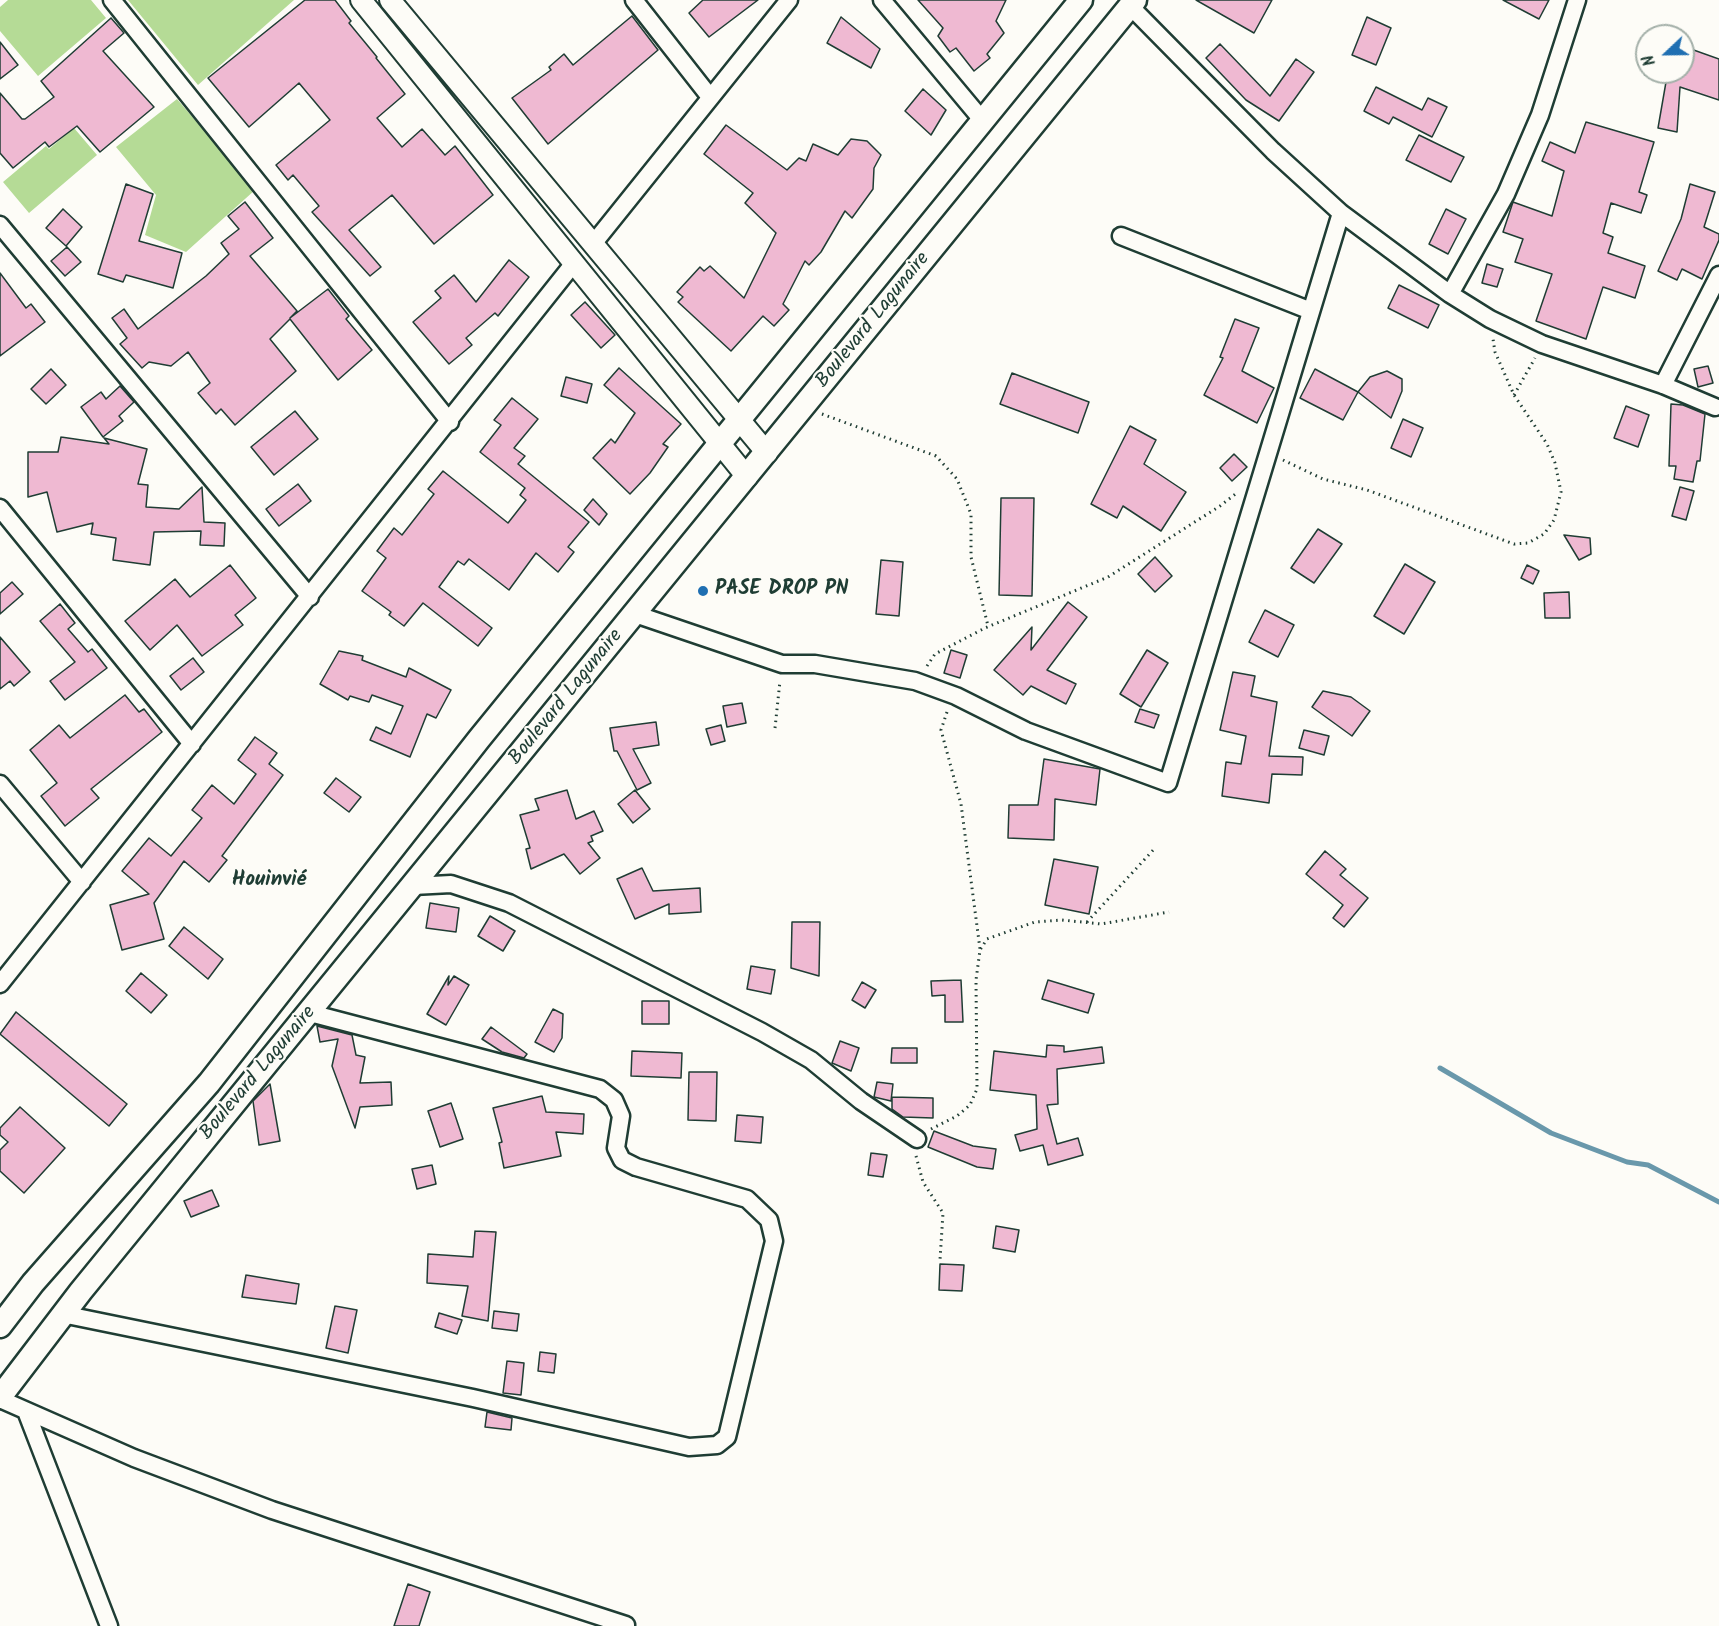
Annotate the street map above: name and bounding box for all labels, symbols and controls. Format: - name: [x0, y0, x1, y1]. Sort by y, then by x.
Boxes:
- north arrow: [1635, 24, 1695, 84]
- text: N: [1636, 51, 1663, 70]
- street label: Boulevard Lagunaire: [812, 248, 936, 394]
- place label: PASE DROP PN: [715, 579, 848, 603]
- marker: PASE DROP PN: [696, 584, 710, 598]
- street label: Boulevard Lagunaire: [505, 625, 629, 771]
- district label: Houinvié: [232, 868, 306, 894]
- street label: Boulevard Lagunaire: [196, 1002, 322, 1146]

